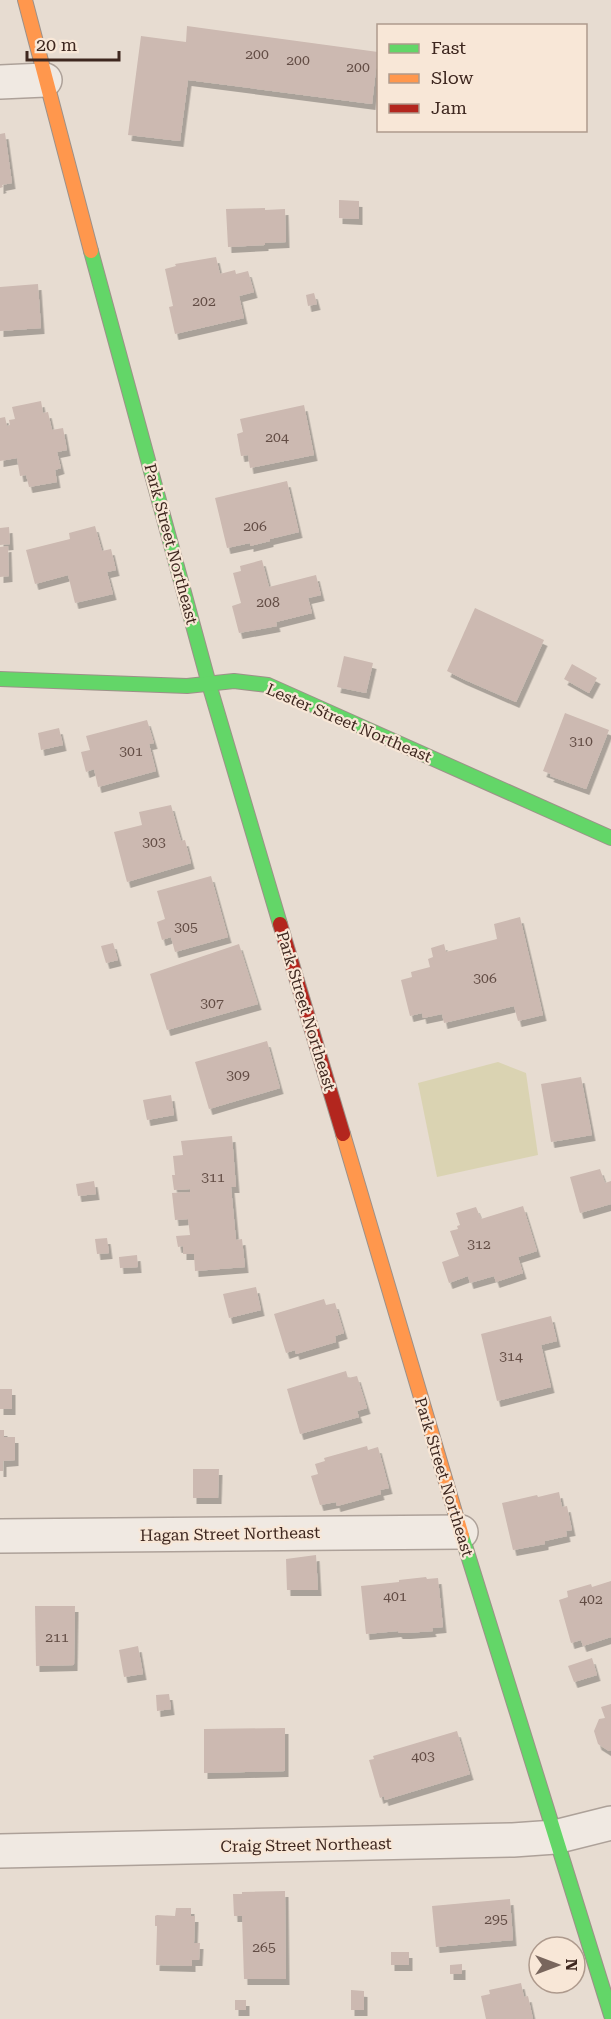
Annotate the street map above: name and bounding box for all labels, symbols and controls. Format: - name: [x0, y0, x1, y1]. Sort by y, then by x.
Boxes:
- scale bar: [27, 24, 118, 62]
- legend: [377, 24, 587, 132]
- text: 20 m: [36, 34, 77, 55]
- text: Fast: [431, 37, 466, 58]
- house number: 200: [245, 46, 269, 62]
- house number: 200: [286, 52, 310, 68]
- house number: 200: [346, 59, 370, 75]
- text: Slow: [431, 67, 473, 88]
- text: Jam: [431, 97, 467, 118]
- house number: 202: [192, 293, 216, 309]
- house number: 204: [265, 429, 289, 445]
- street label: Park Street Northeast: [140, 461, 202, 627]
- house number: 206: [243, 518, 267, 534]
- house number: 208: [256, 594, 280, 610]
- street label: Lester Street Northeast: [263, 679, 435, 767]
- house number: 310: [569, 733, 593, 749]
- house number: 301: [119, 743, 143, 759]
- house number: 303: [142, 834, 166, 850]
- house number: 305: [174, 919, 198, 935]
- street label: Park Street Northeast: [273, 929, 339, 1093]
- house number: 306: [473, 970, 497, 986]
- house number: 307: [200, 995, 224, 1011]
- house number: 309: [226, 1067, 250, 1083]
- house number: 311: [201, 1169, 225, 1185]
- house number: 312: [467, 1236, 491, 1252]
- house number: 314: [499, 1348, 523, 1364]
- street label: Park Street Northeast: [411, 1395, 477, 1559]
- street label: Hagan Street Northeast: [140, 1523, 320, 1545]
- house number: 401: [383, 1588, 407, 1604]
- house number: 402: [579, 1591, 603, 1607]
- house number: 211: [45, 1629, 69, 1645]
- house number: 403: [411, 1748, 435, 1764]
- street label: Craig Street Northeast: [220, 1834, 392, 1856]
- house number: 295: [484, 1911, 508, 1927]
- north arrow: [527, 1935, 587, 1995]
- house number: 265: [252, 1939, 276, 1955]
- text: N: [562, 1959, 581, 1971]

